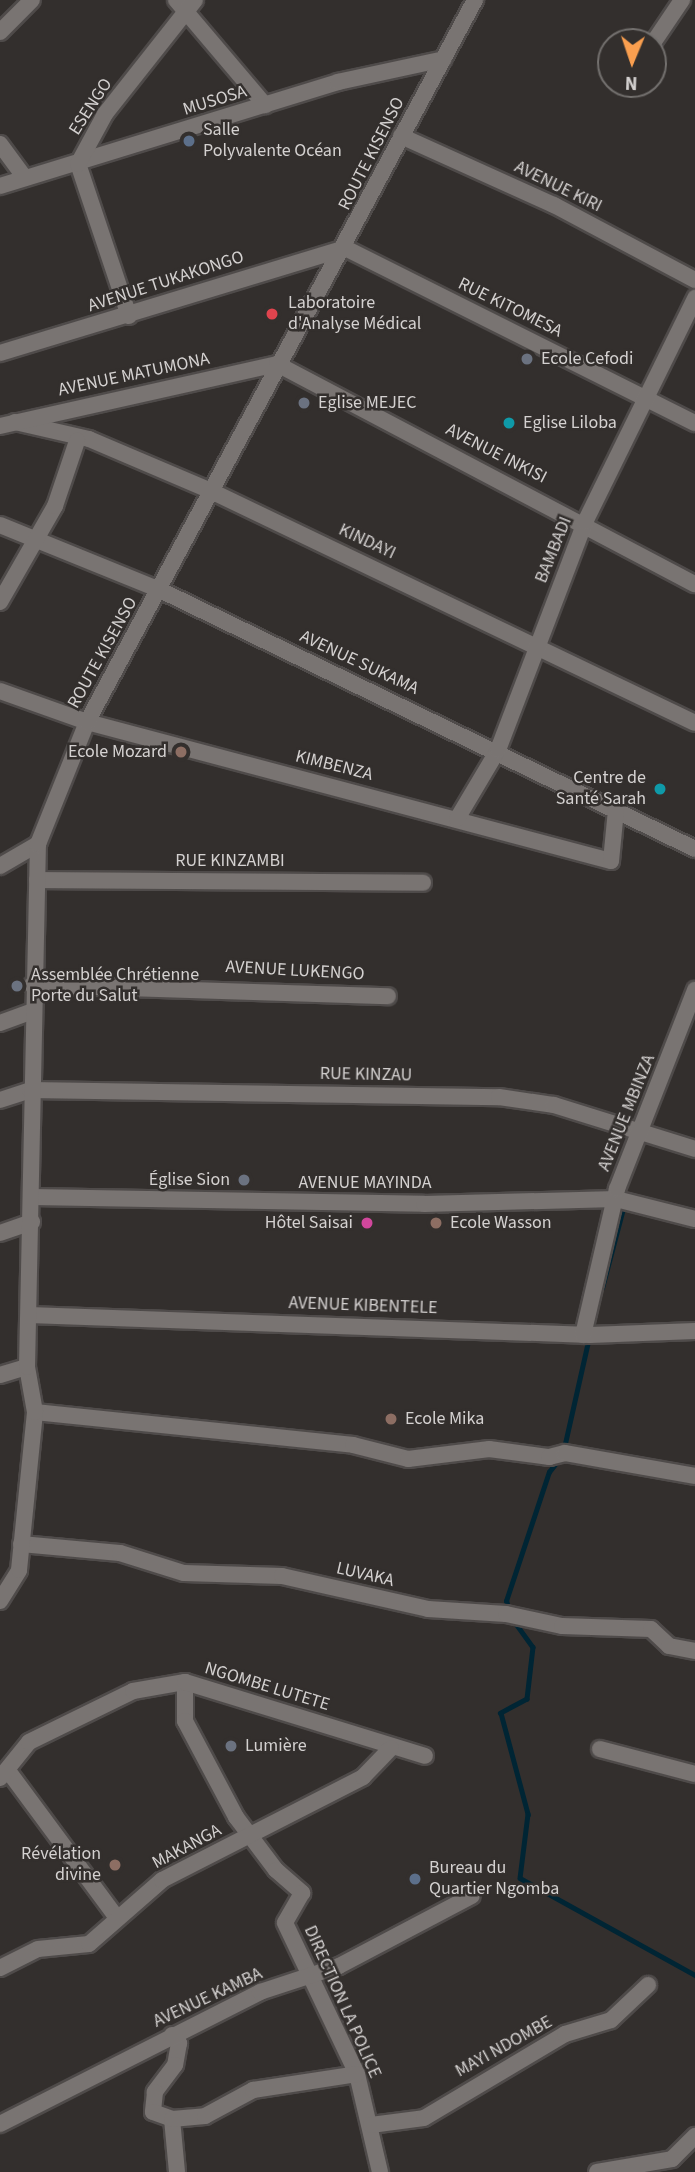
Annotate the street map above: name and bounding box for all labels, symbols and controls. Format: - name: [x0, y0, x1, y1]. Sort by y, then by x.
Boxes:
- north arrow: [597, 28, 667, 98]
- text: N: [625, 69, 638, 96]
- street label: ESENGO: [65, 75, 117, 139]
- street label: MUSOSA: [181, 81, 249, 121]
- street label: ROUTE KISENSO: [334, 94, 410, 214]
- place label: Salle Polyvalente Océan: [203, 120, 342, 162]
- marker: Salle Polyvalente Océan: [181, 133, 197, 149]
- street label: AVENUE KIRI: [511, 157, 605, 217]
- street label: AVENUE TUKAKONGO: [85, 247, 247, 317]
- street label: RUE KITOMESA: [454, 273, 566, 343]
- place label: Laboratoire d'Analyse Médical: [288, 293, 421, 336]
- marker: Laboratoire d'Analyse Médical: [262, 304, 282, 324]
- street label: AVENUE MATUMONA: [56, 348, 212, 402]
- place label: Ecole Cefodi: [541, 348, 633, 370]
- marker: Ecole Cefodi: [519, 351, 535, 367]
- place label: Eglise MEJEC: [318, 392, 417, 414]
- marker: Eglise MEJEC: [296, 395, 312, 411]
- place label: Eglise Liloba: [523, 412, 617, 434]
- marker: Eglise Liloba: [501, 415, 517, 431]
- street label: AVENUE INKISI: [442, 419, 550, 489]
- street label: BAMBADI: [531, 514, 577, 586]
- street label: KINDAYI: [335, 519, 399, 565]
- street label: ROUTE KISENSO: [63, 594, 143, 712]
- street label: AVENUE SUKAMA: [296, 626, 422, 700]
- place label: Ecole Mozard: [68, 741, 167, 763]
- marker: Ecole Mozard: [173, 744, 189, 760]
- street label: KIMBENZA: [293, 746, 375, 786]
- place label: Centre de Santé Sarah: [556, 768, 646, 810]
- marker: Centre de Santé Sarah: [652, 781, 668, 797]
- street label: RUE KINZAMBI: [175, 850, 285, 872]
- street label: AVENUE LUKENGO: [225, 957, 365, 985]
- place label: Assemblée Chrétienne Porte du Salut: [31, 965, 199, 1007]
- marker: Assemblée Chrétienne Porte du Salut: [9, 978, 25, 994]
- street label: AVENUE MBINZA: [594, 1051, 660, 1175]
- street label: RUE KINZAU: [320, 1063, 412, 1087]
- place label: Église Sion: [149, 1169, 230, 1191]
- marker: Église Sion: [236, 1172, 252, 1188]
- street label: AVENUE MAYINDA: [299, 1172, 431, 1194]
- place label: Hôtel Saisai: [265, 1212, 353, 1234]
- place label: Ecole Wasson: [450, 1212, 552, 1234]
- marker: Hôtel Saisai: [359, 1215, 375, 1231]
- marker: Ecole Wasson: [428, 1215, 444, 1231]
- street label: AVENUE KIBENTELE: [288, 1293, 438, 1319]
- place label: Ecole Mika: [405, 1408, 484, 1430]
- marker: Ecole Mika: [383, 1411, 399, 1427]
- street label: LUVAKA: [334, 1558, 396, 1592]
- street label: NGOMBE LUTETE: [202, 1658, 332, 1716]
- place label: Lumière: [245, 1735, 307, 1757]
- marker: Lumière: [223, 1738, 239, 1754]
- street label: MAKANGA: [149, 1820, 225, 1874]
- place label: Révélation divine: [21, 1844, 101, 1886]
- marker: Révélation divine: [107, 1857, 123, 1873]
- place label: Bureau du Quartier Ngomba: [429, 1858, 559, 1900]
- marker: Bureau du Quartier Ngomba: [407, 1871, 423, 1887]
- street label: DIRECTION LA POLICE: [299, 1922, 385, 2082]
- street label: AVENUE KAMBA: [150, 1963, 266, 2033]
- street label: MAYI NDOMBE: [452, 2012, 556, 2082]

